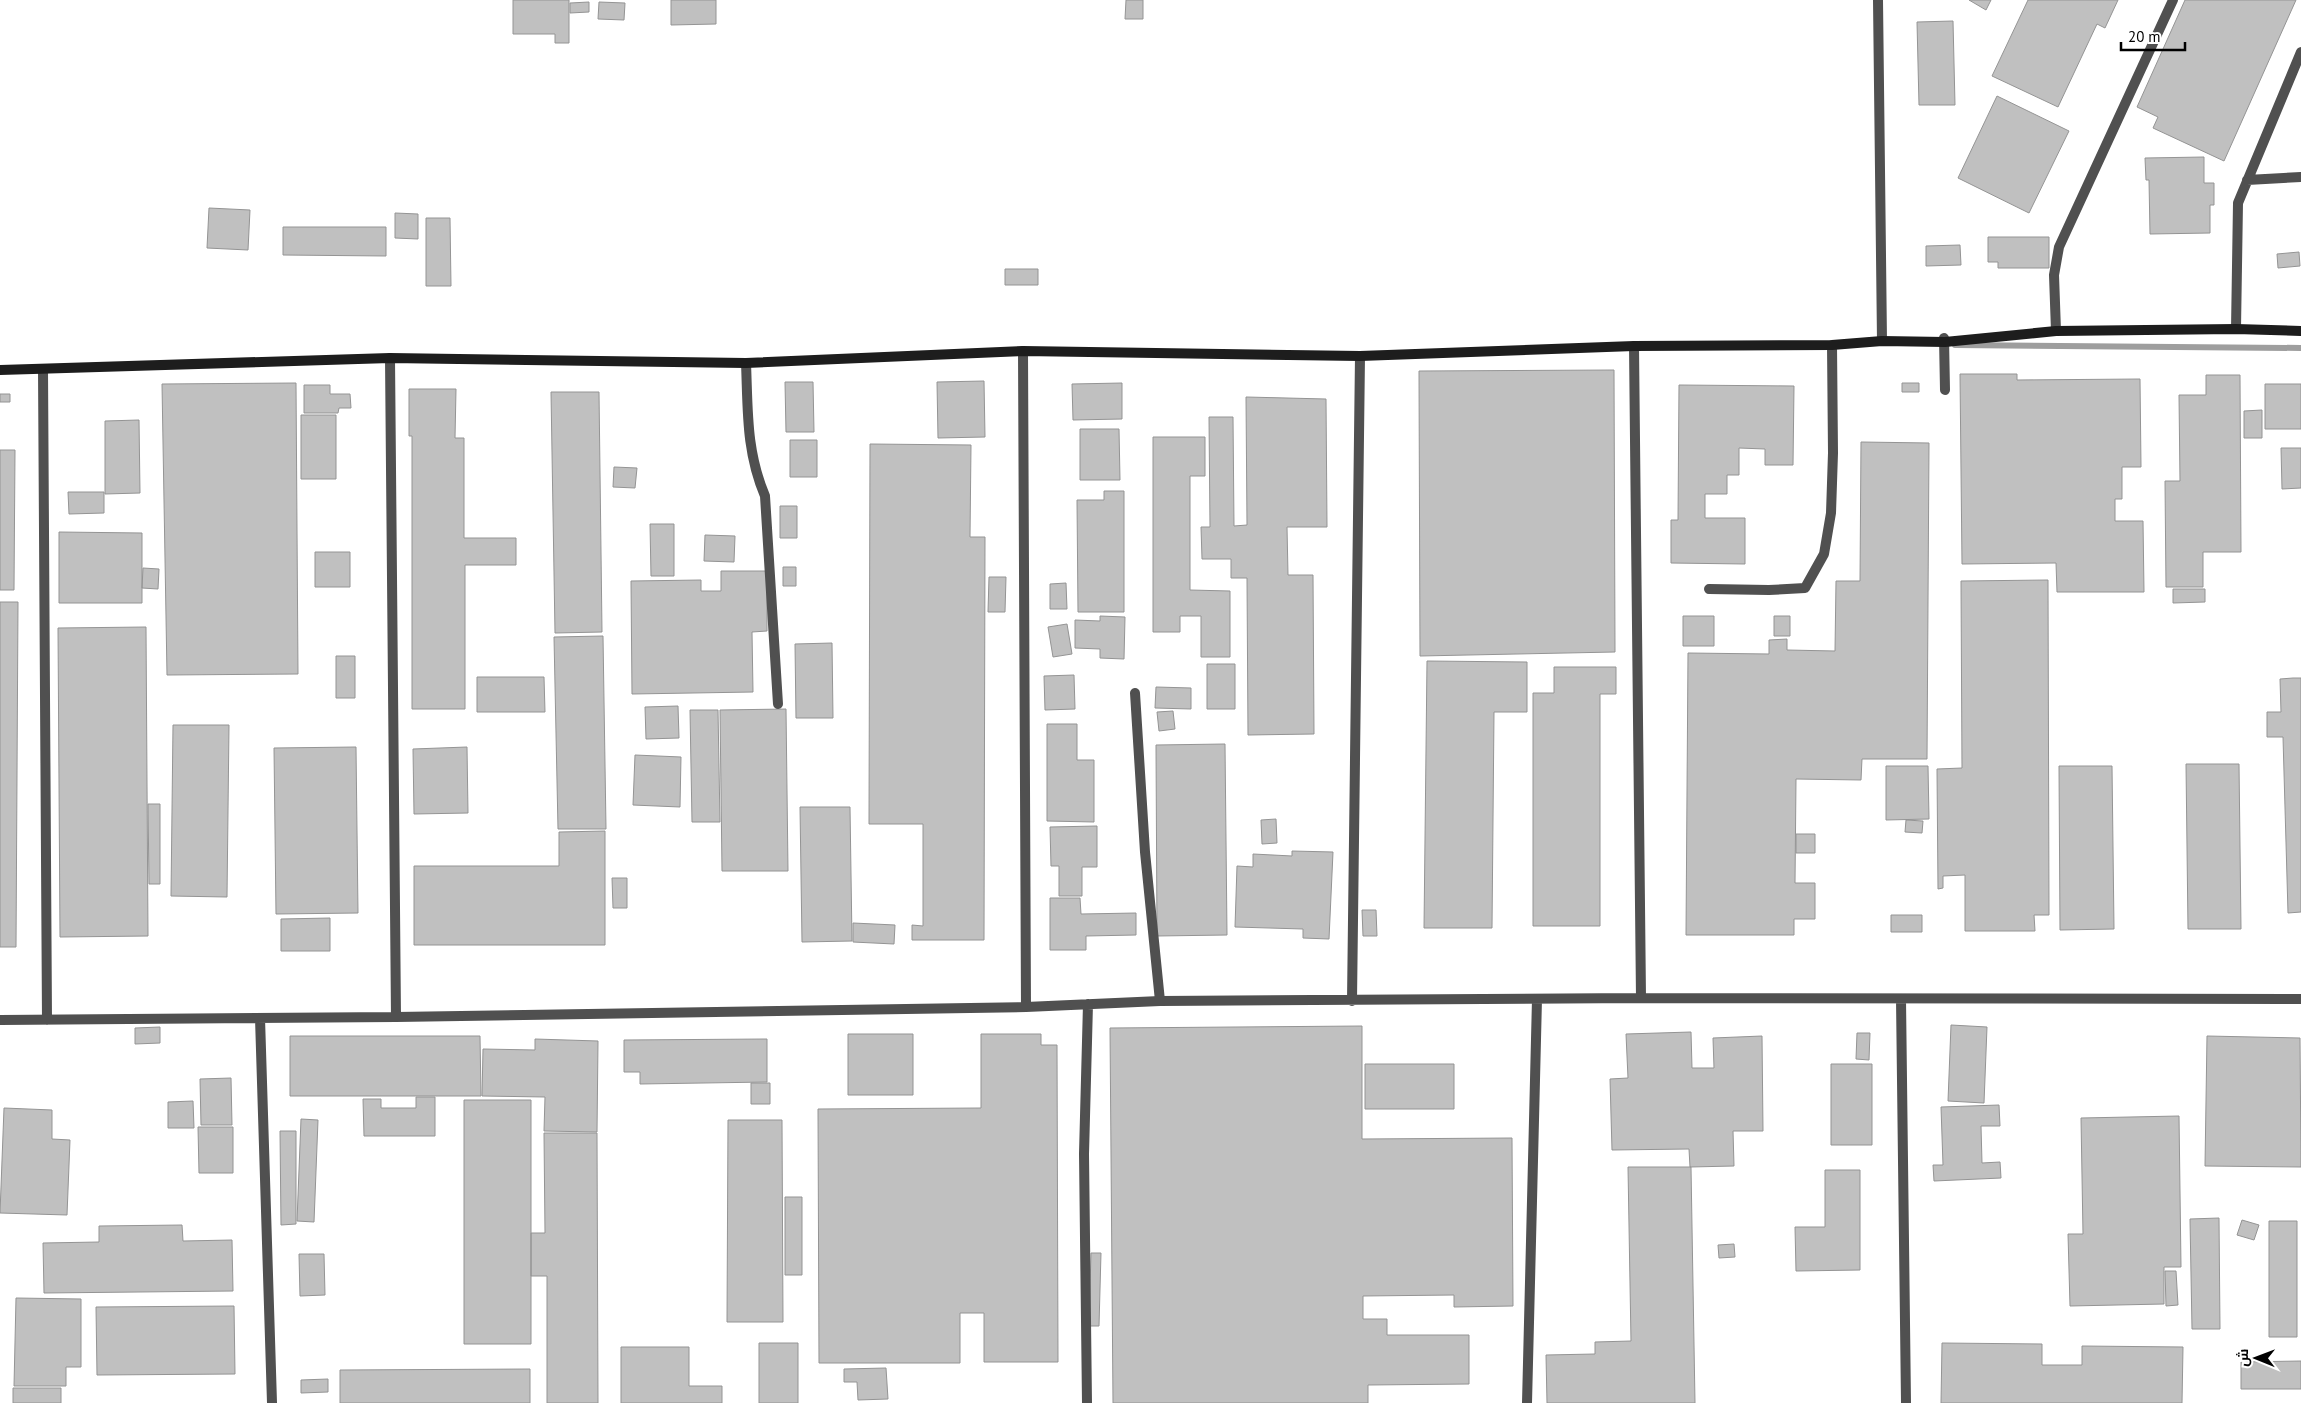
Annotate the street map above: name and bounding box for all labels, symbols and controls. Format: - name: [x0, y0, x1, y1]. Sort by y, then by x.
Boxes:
- scale bar: [2121, 20, 2185, 52]
- text: 20 m: [2128, 27, 2161, 46]
- north arrow: [2231, 1333, 2281, 1383]
- text: ش: [2234, 1349, 2252, 1367]

